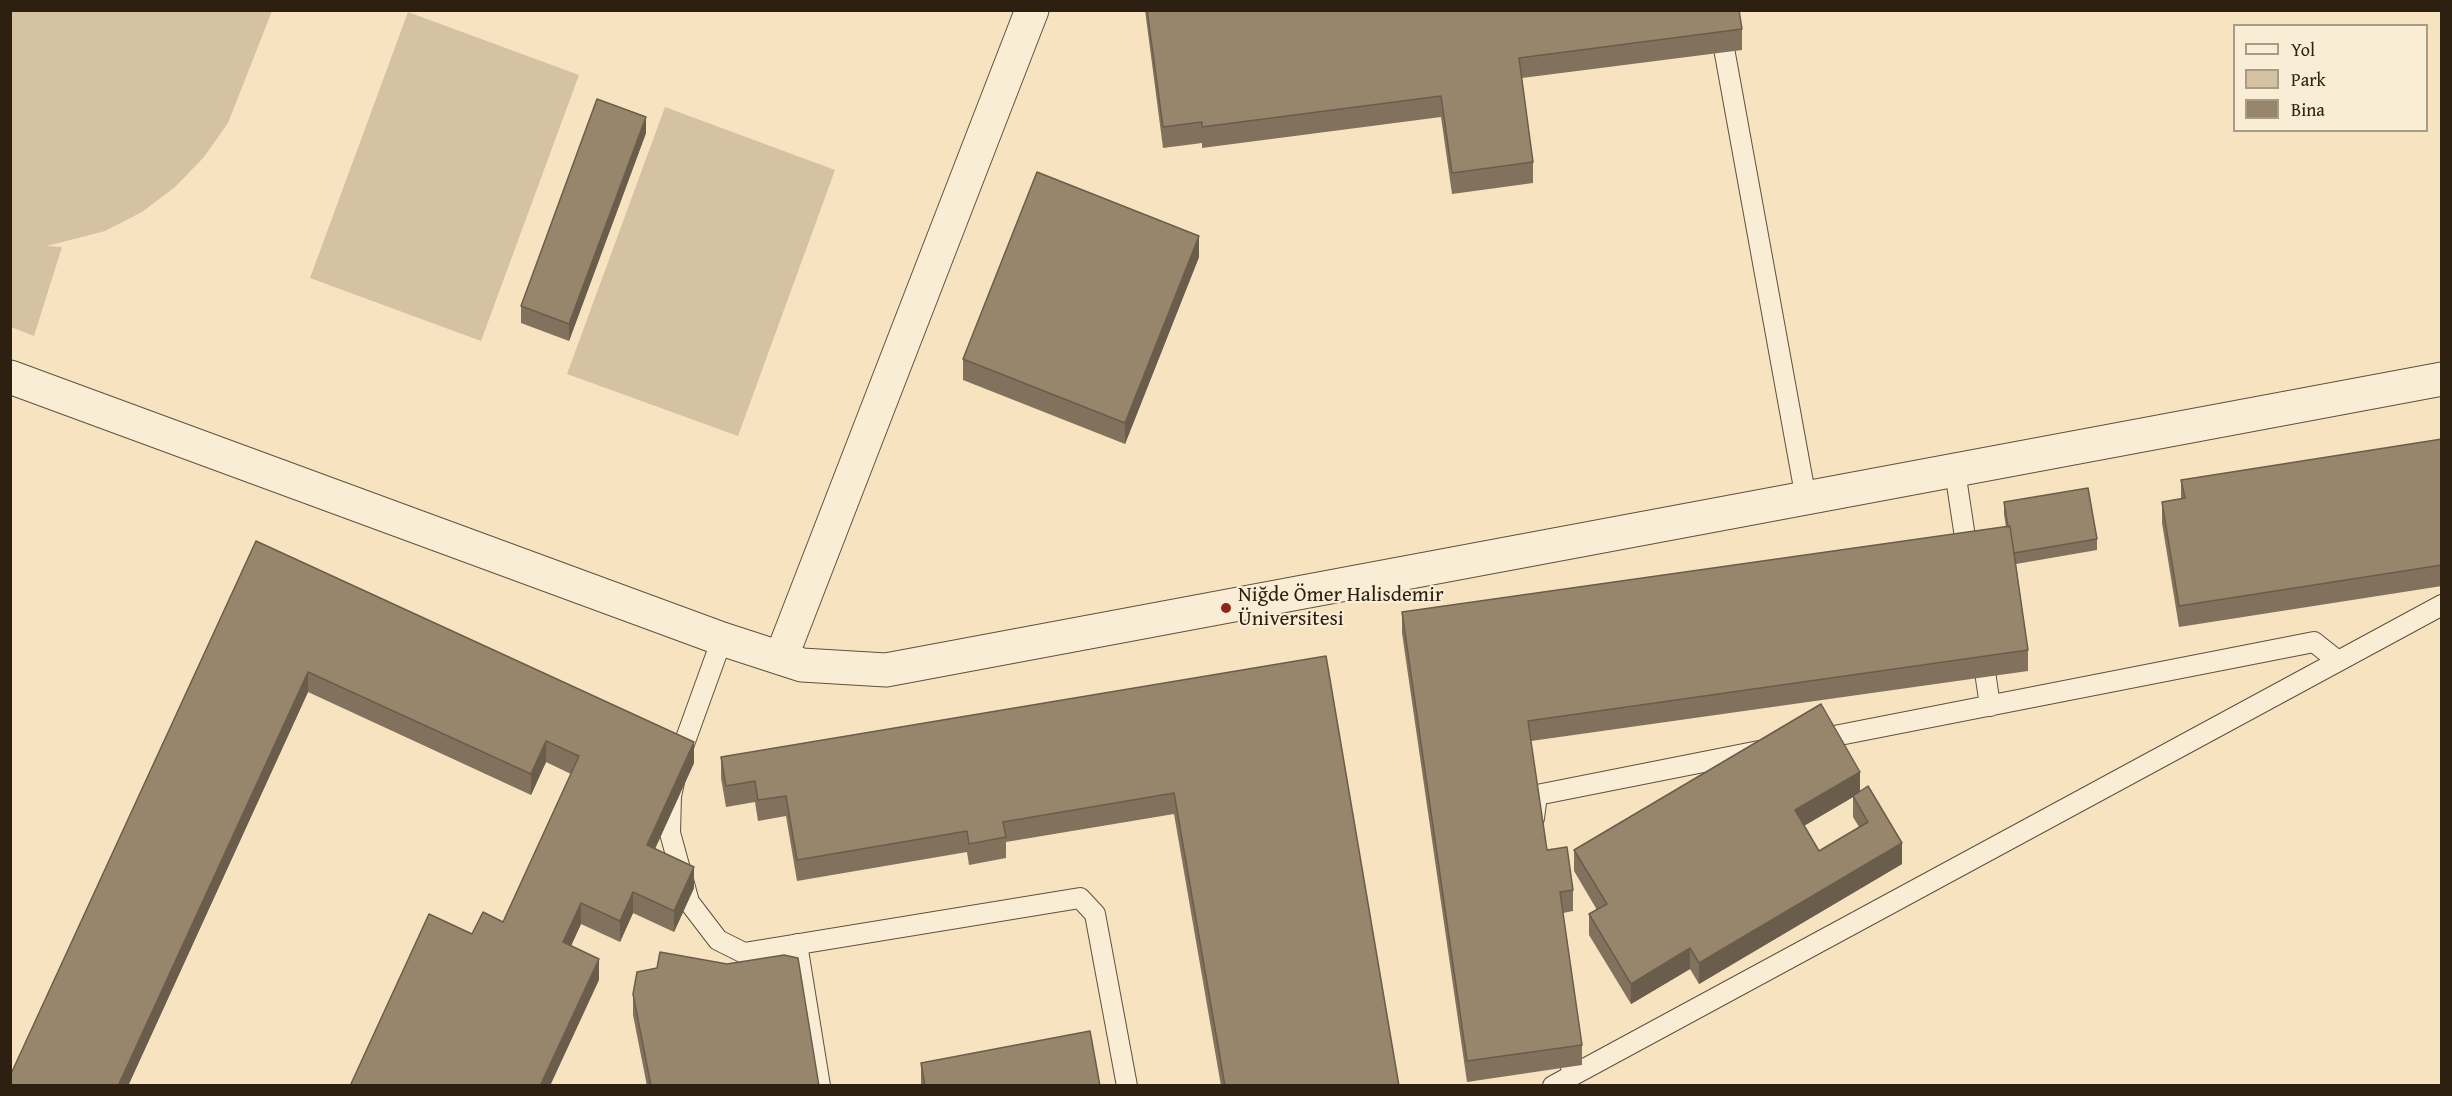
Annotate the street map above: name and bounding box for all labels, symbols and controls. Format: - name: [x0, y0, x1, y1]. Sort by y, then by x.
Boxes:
- legend: [2233, 24, 2428, 132]
- text: Yol: [2291, 36, 2315, 63]
- text: Park: [2291, 66, 2326, 93]
- text: Bina: [2291, 96, 2325, 123]
- place label: Niğde Ömer Halisdemir Üniversitesi: [1238, 583, 1444, 633]
- marker: Niğde Ömer Halisdemir Üniversitesi: [1219, 601, 1233, 615]

